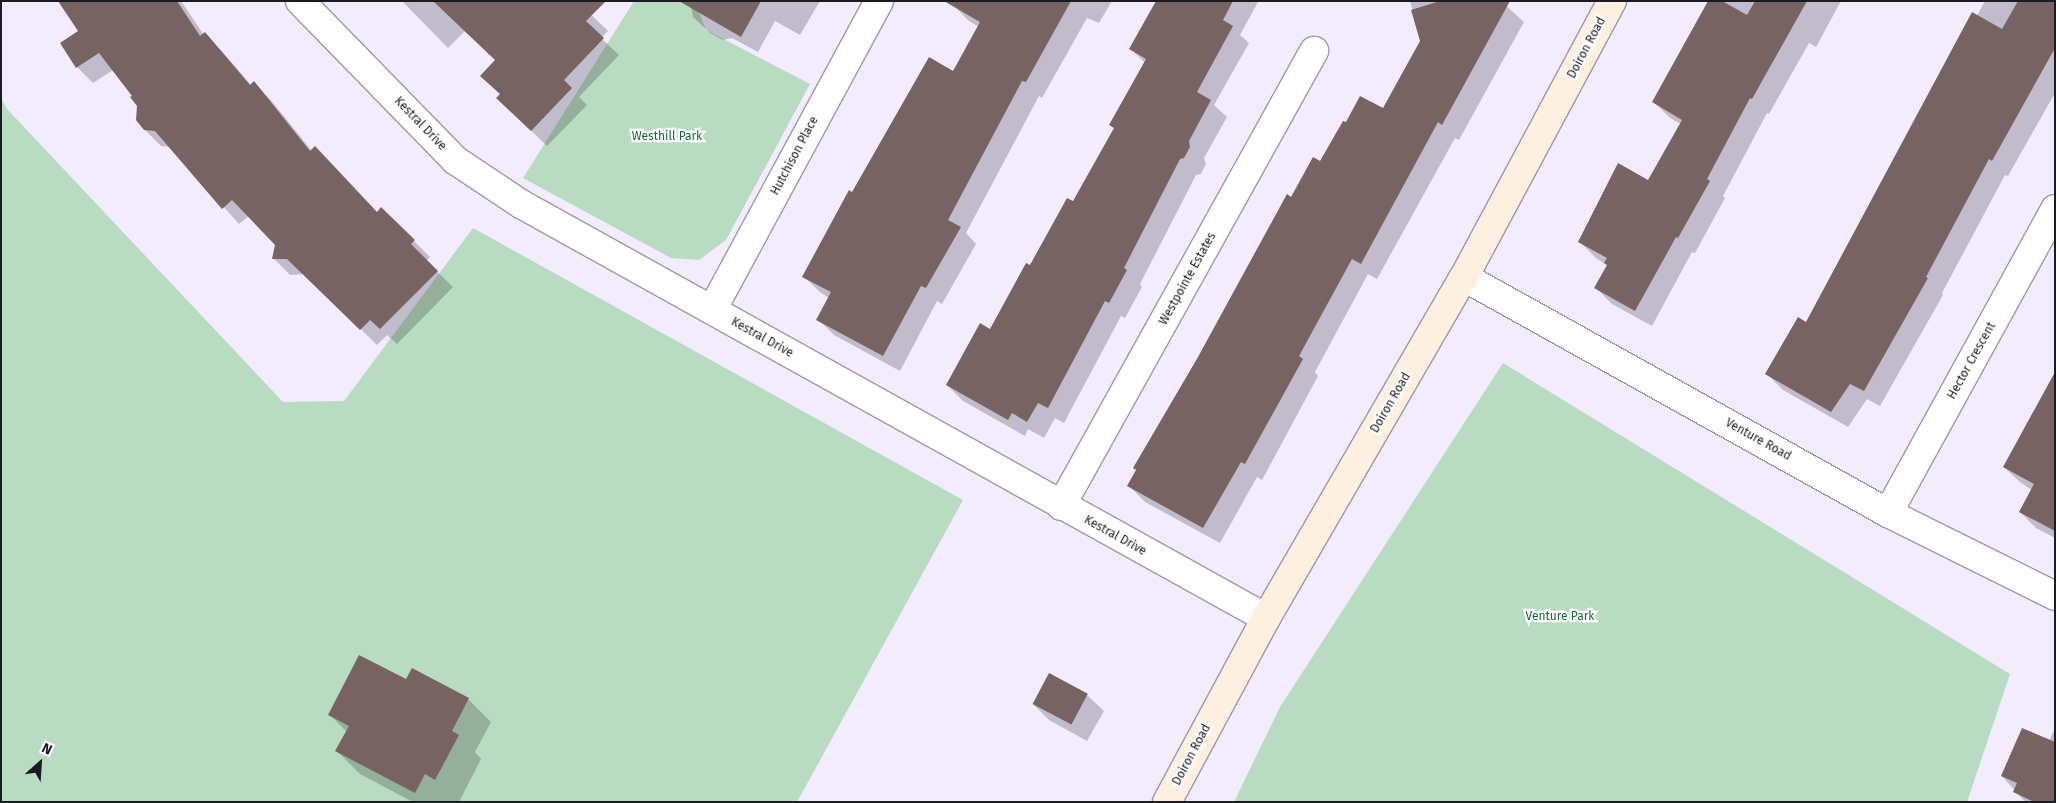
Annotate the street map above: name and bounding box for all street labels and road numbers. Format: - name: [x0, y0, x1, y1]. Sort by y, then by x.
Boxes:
- street label: Doiron Road: [1565, 15, 1609, 81]
- street label: Kestral Drive: [391, 94, 449, 154]
- street label: Hutchison Place: [768, 114, 822, 198]
- street label: Westpointe Estates: [1157, 230, 1219, 328]
- street label: Kestral Drive: [728, 315, 796, 361]
- street label: Hector Crescent: [1945, 320, 1999, 402]
- street label: Doiron Road: [1368, 370, 1414, 436]
- street label: Venture Road: [1723, 416, 1793, 464]
- street label: Kestral Drive: [1081, 513, 1149, 559]
- street label: Doiron Road: [1170, 722, 1214, 788]

